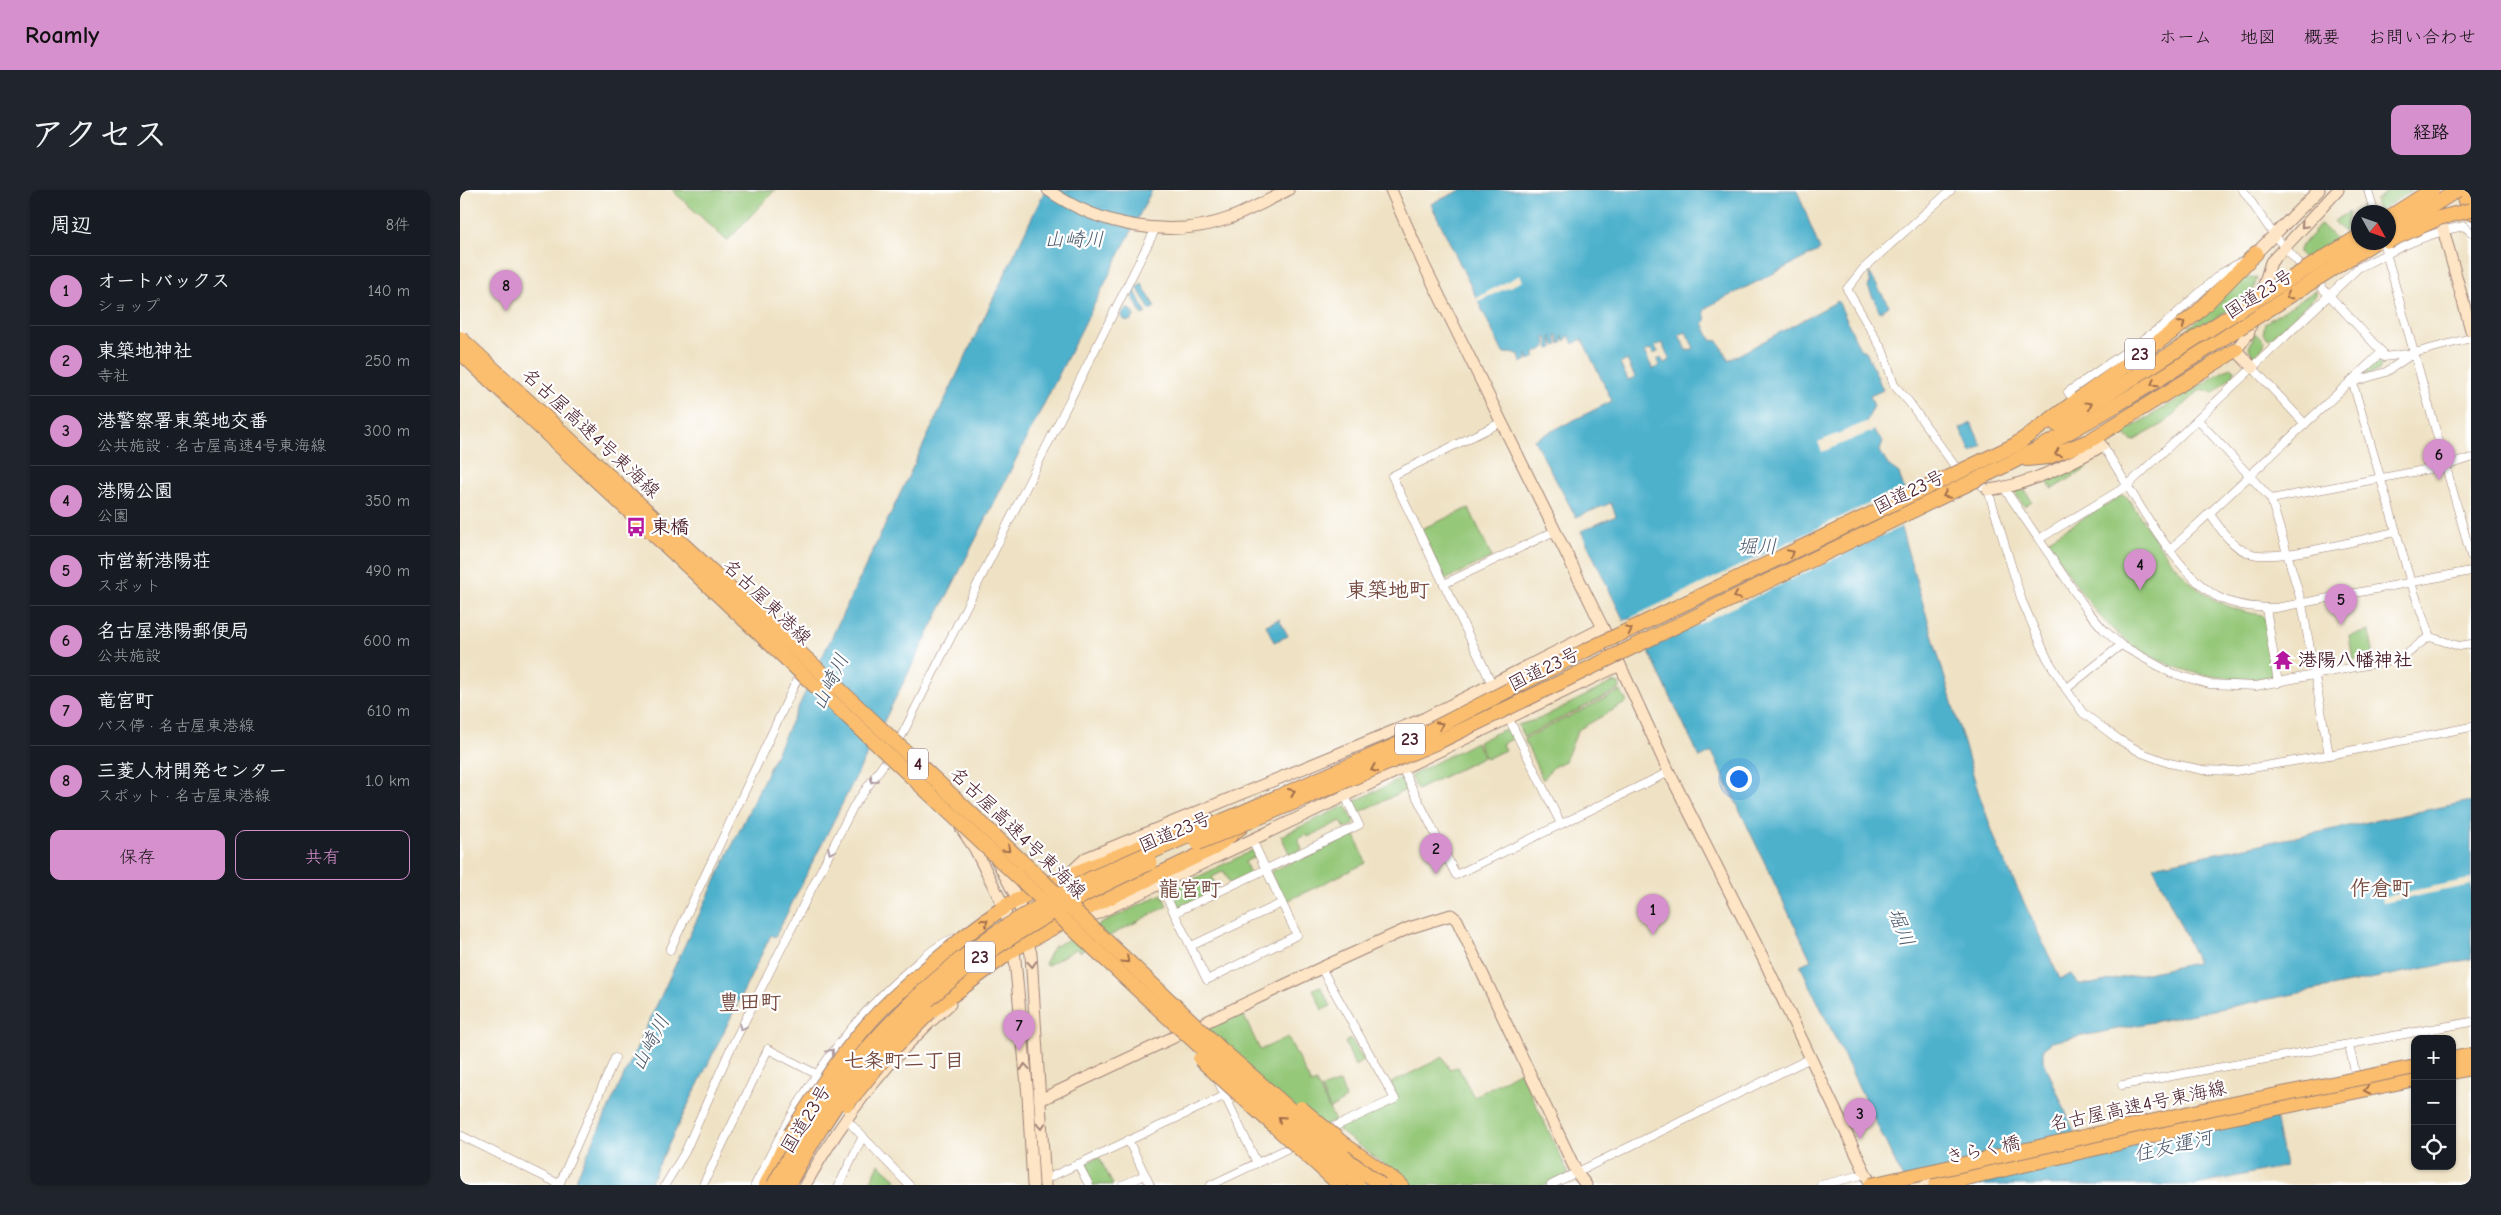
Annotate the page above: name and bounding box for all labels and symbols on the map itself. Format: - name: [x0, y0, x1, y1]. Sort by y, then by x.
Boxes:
- north arrow: [2351, 205, 2396, 250]
- one-way arrow: [2301, 220, 2310, 229]
- water label: 山崎川: [1044, 228, 1104, 251]
- street label: 国道23号: [2221, 264, 2297, 324]
- pin: 8: [490, 270, 522, 311]
- one-way arrow: [2286, 290, 2295, 300]
- one-way arrow: [2176, 322, 2185, 330]
- road number: 23: [2125, 338, 2155, 370]
- street label: 名古屋高速4号東海線: [518, 364, 664, 502]
- one-way arrow: [2150, 377, 2159, 386]
- one-way arrow: [2083, 402, 2092, 412]
- pin: 6: [2423, 439, 2455, 480]
- one-way arrow: [2054, 447, 2063, 458]
- street label: 国道23号: [1870, 465, 1948, 519]
- one-way arrow: [1942, 488, 1951, 499]
- bus stop icon: 東橋: [625, 516, 647, 538]
- place label: 東橋: [651, 516, 689, 538]
- water label: 堀川: [1737, 535, 1777, 558]
- one-way arrow: [1786, 548, 1795, 559]
- pin: 4: [2124, 549, 2156, 590]
- street label: 名古屋東港線: [718, 554, 816, 650]
- district label: 東築地町: [1346, 578, 1430, 602]
- pin: 5: [2325, 584, 2357, 625]
- one-way arrow: [1733, 590, 1742, 600]
- one-way arrow: [1623, 626, 1632, 636]
- street label: 国道23号: [1505, 642, 1583, 696]
- temple icon: 港陽八幡神社: [2272, 649, 2294, 671]
- place label: 港陽八幡神社: [2298, 649, 2412, 671]
- water label: 山崎川: [807, 650, 853, 714]
- one-way arrow: [1435, 721, 1444, 731]
- road number: 23: [1395, 724, 1425, 754]
- road number: 4: [908, 748, 928, 780]
- street label: 名古屋高速4号東海線: [946, 762, 1090, 904]
- one-way arrow: [1370, 762, 1379, 773]
- your location: [1726, 766, 1752, 792]
- one-way arrow: [870, 774, 878, 783]
- one-way arrow: [1287, 787, 1296, 798]
- street label: 国道23号: [1135, 807, 1215, 857]
- pin: 2: [1420, 833, 1452, 874]
- one-way arrow: [1002, 843, 1011, 852]
- one-way arrow: [827, 846, 837, 855]
- district label: 作倉町: [2350, 876, 2413, 900]
- district label: 龍宮町: [1159, 877, 1222, 901]
- pin: 1: [1637, 894, 1669, 935]
- water label: 堀川: [1883, 904, 1919, 950]
- one-way arrow: [979, 919, 989, 928]
- road number: 23: [965, 942, 995, 972]
- one-way arrow: [1120, 954, 1129, 963]
- one-way arrow: [1026, 960, 1037, 968]
- district label: 豊田町: [719, 990, 782, 1014]
- pin: 7: [1003, 1010, 1035, 1051]
- water label: 山崎川: [626, 1011, 674, 1075]
- one-way arrow: [738, 1022, 748, 1031]
- one-way arrow: [826, 1049, 834, 1058]
- district label: 七条町二丁目: [844, 1049, 964, 1072]
- one-way arrow: [1020, 1062, 1031, 1070]
- street label: 名古屋高速4号東海線: [2048, 1077, 2228, 1135]
- street label: 国道23号: [776, 1081, 836, 1157]
- one-way arrow: [2363, 1084, 2371, 1094]
- pin: 3: [1844, 1098, 1876, 1139]
- one-way arrow: [1277, 1116, 1286, 1125]
- one-way arrow: [1036, 1123, 1047, 1131]
- water label: 住友運河: [2131, 1125, 2217, 1166]
- street label: きらく橋: [1944, 1131, 2022, 1169]

